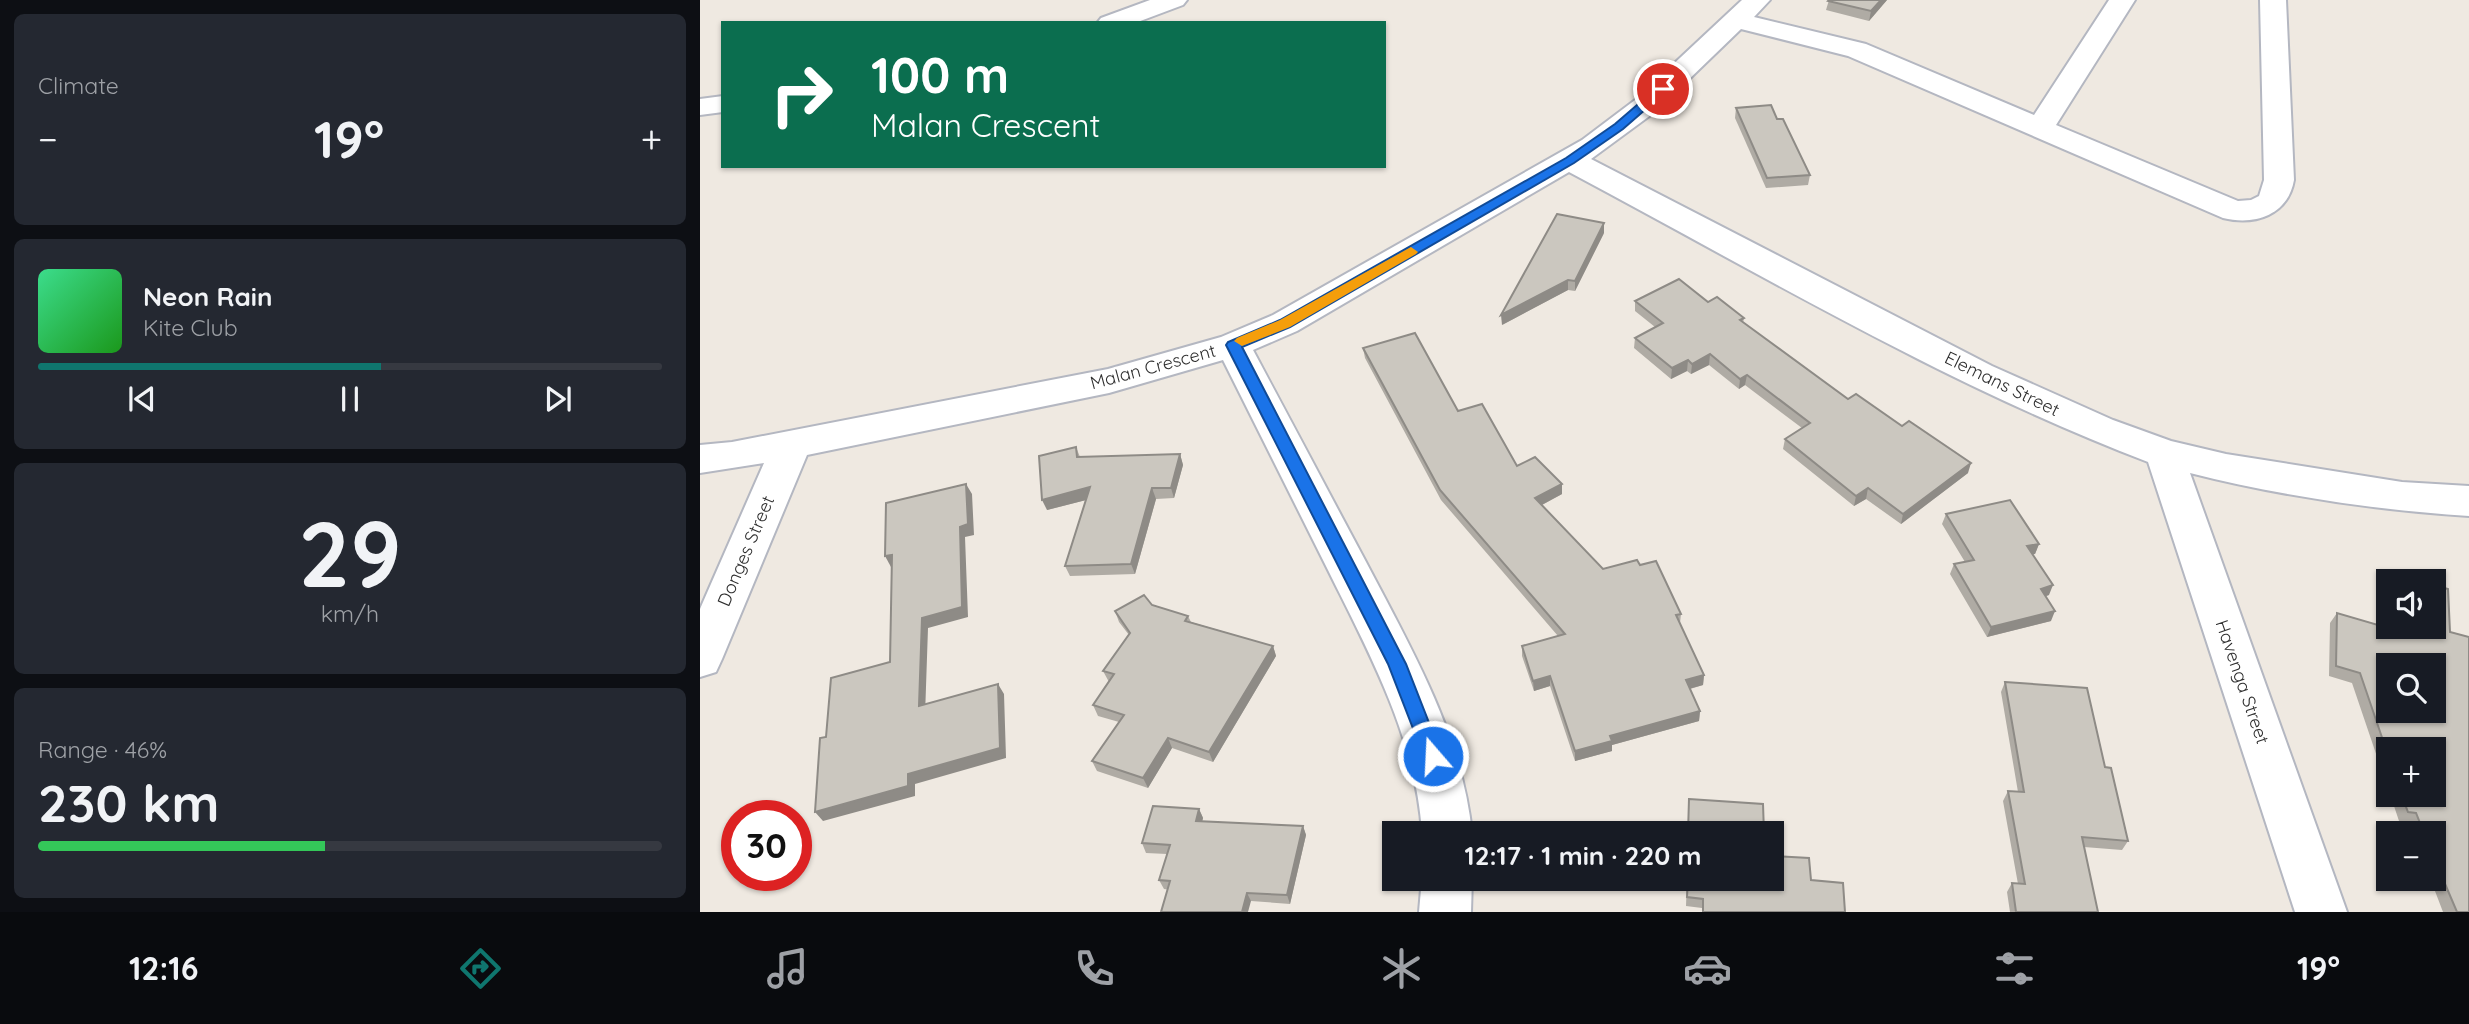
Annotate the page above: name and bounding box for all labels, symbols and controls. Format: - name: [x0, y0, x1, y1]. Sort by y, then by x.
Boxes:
- text: 100 m: [871, 44, 1009, 105]
- icon: right: [756, 49, 847, 140]
- pin: [1633, 59, 1693, 119]
- icon: arrive: [1644, 70, 1682, 108]
- text: Climate: [38, 71, 119, 100]
- text: Malan Crescent: [871, 105, 1100, 145]
- text: 19°: [314, 106, 384, 171]
- text: −: [38, 115, 58, 163]
- text: +: [641, 115, 662, 163]
- text: Neon Rain: [143, 280, 272, 313]
- text: Kite Club: [143, 313, 238, 342]
- street label: Malan Crescent: [1088, 339, 1218, 394]
- street label: Elemans Street: [1941, 346, 2063, 421]
- icon: previous: [123, 380, 161, 418]
- icon: pause: [331, 380, 369, 418]
- icon: next: [539, 380, 577, 418]
- street label: Donges Street: [712, 492, 779, 610]
- text: 29: [298, 496, 402, 610]
- map controls: [2376, 569, 2446, 891]
- button: sound: [2376, 569, 2446, 639]
- text: km/h: [321, 599, 379, 628]
- street label: Havenga Street: [2210, 617, 2274, 747]
- button: search: [2376, 653, 2446, 723]
- position arrow: [1396, 719, 1470, 793]
- text: Range · 46%: [38, 735, 167, 764]
- button: +: [2376, 737, 2446, 807]
- text: 230 km: [38, 770, 220, 835]
- speed limit sign: 30: [721, 800, 812, 891]
- button: −: [2376, 821, 2446, 891]
- text: 12:17 · 1 min · 220 m: [1465, 839, 1701, 872]
- icon: directions: [456, 944, 505, 993]
- icon: music: [763, 944, 812, 993]
- icon: phone: [1070, 944, 1119, 993]
- icon: climate: [1377, 944, 1426, 993]
- icon: car: [1683, 944, 1732, 993]
- icon: filters: [1990, 944, 2039, 993]
- text: 12:16: [129, 948, 198, 988]
- text: 19°: [2297, 948, 2340, 988]

